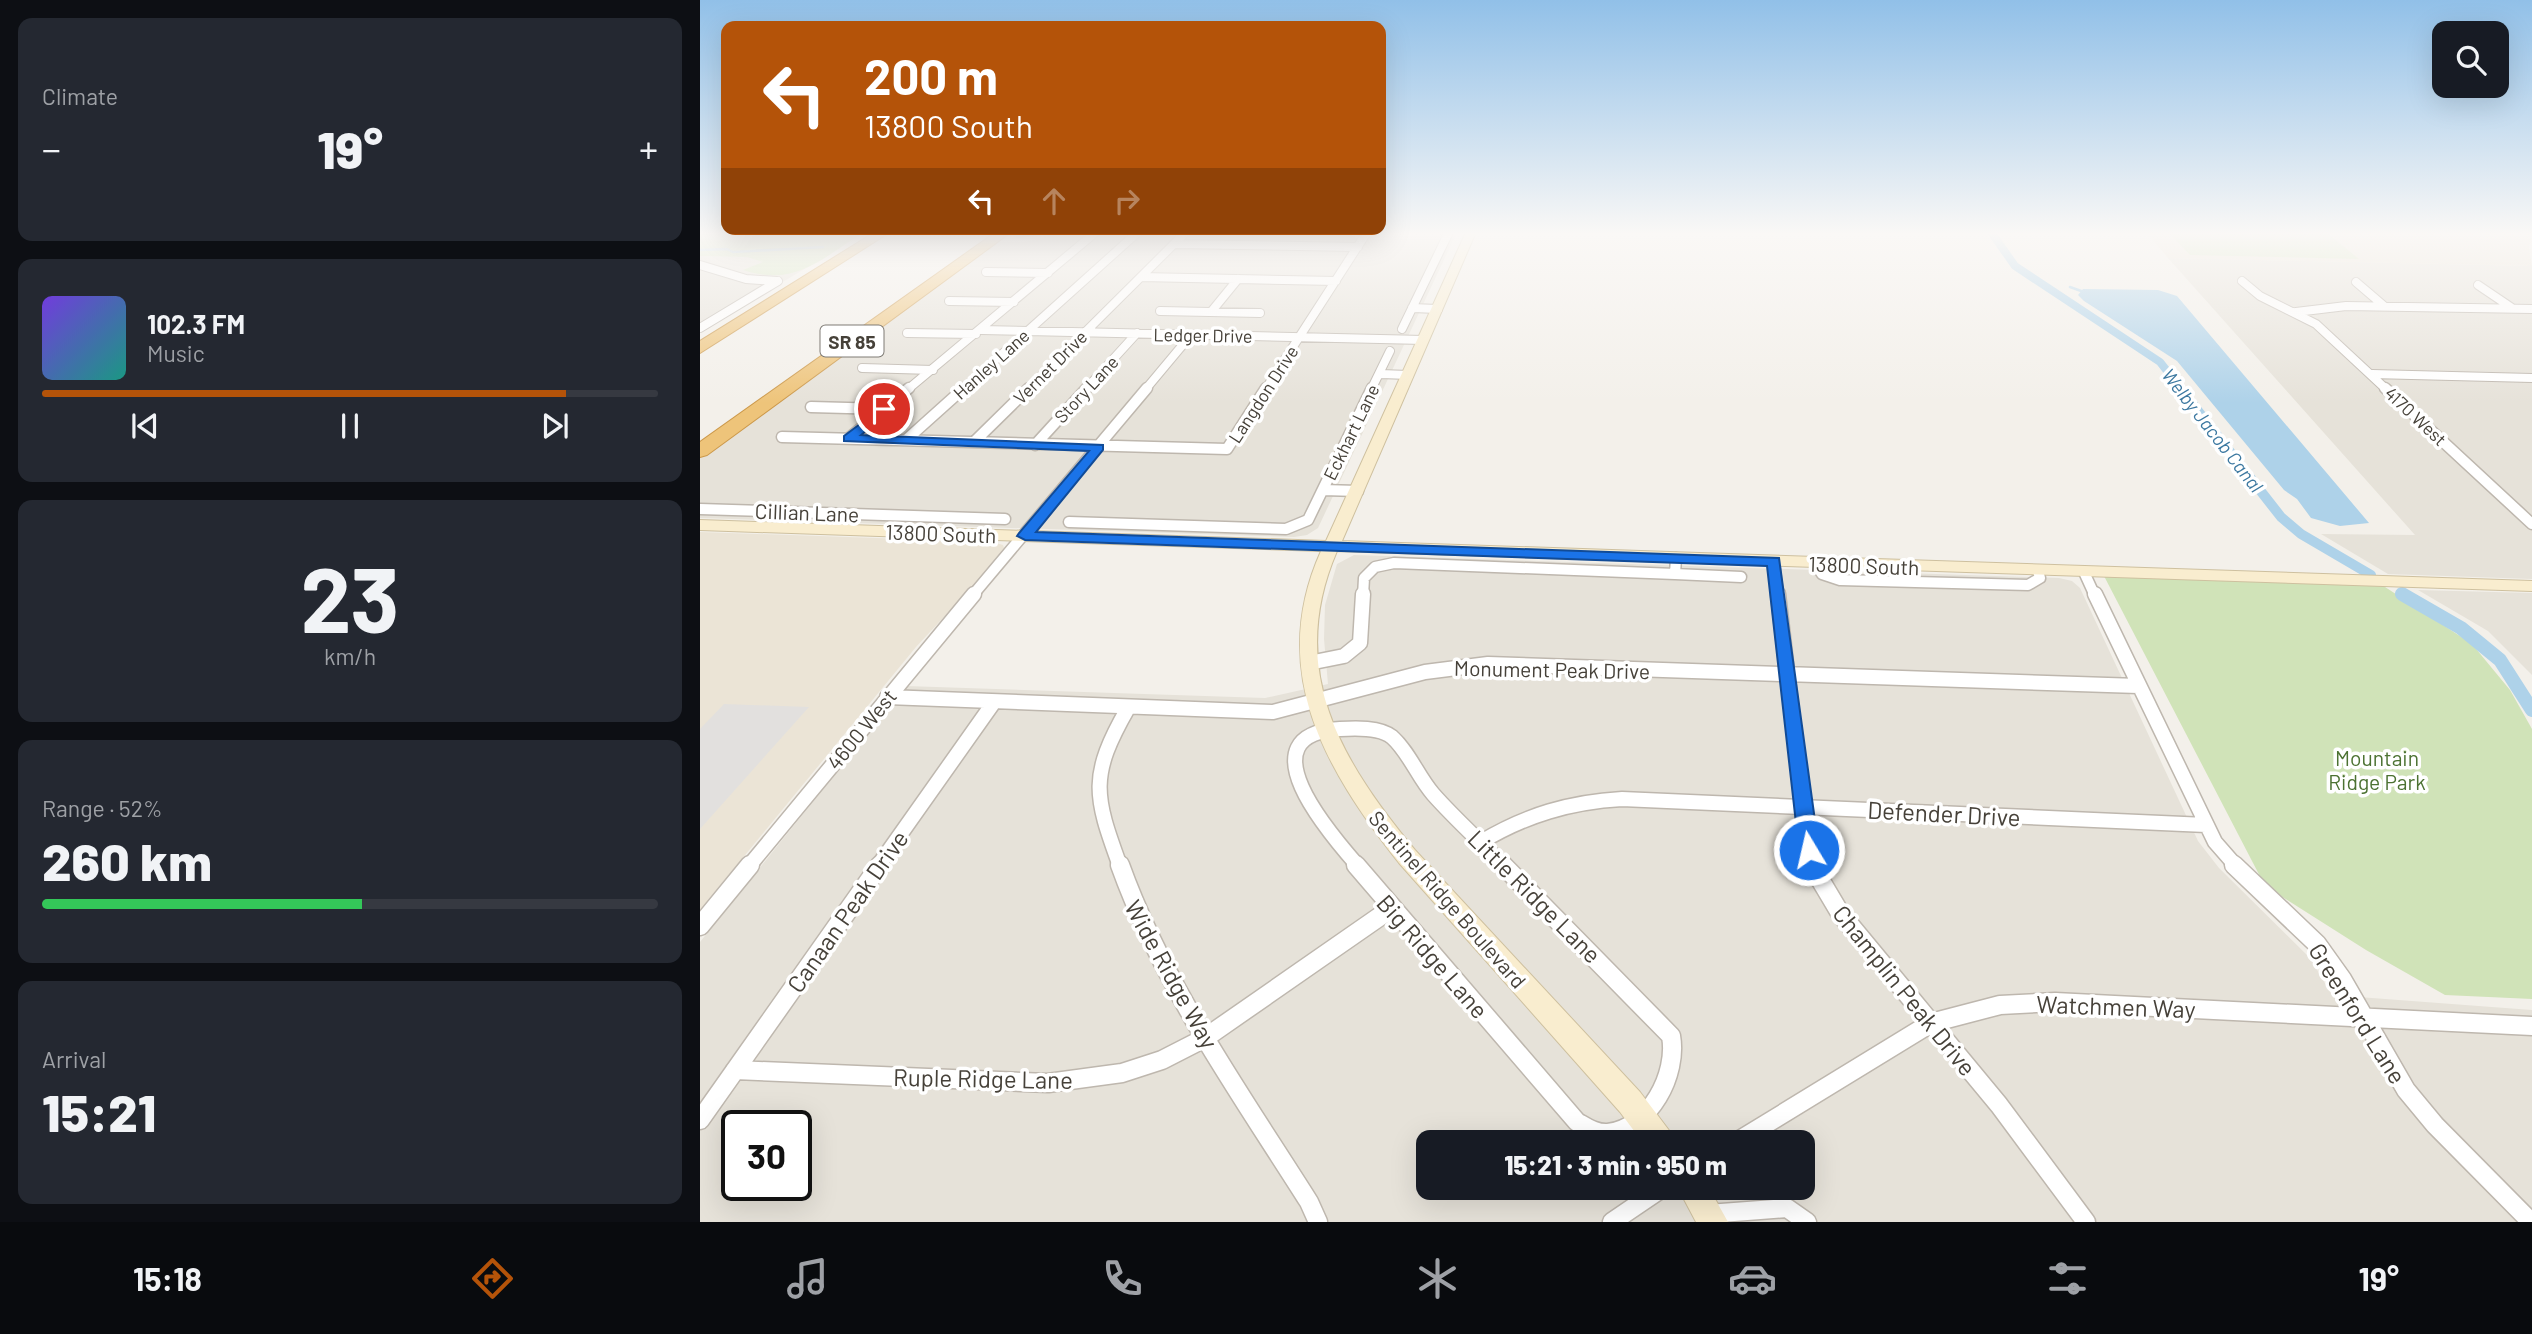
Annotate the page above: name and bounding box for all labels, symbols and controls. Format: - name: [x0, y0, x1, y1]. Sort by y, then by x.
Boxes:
- map controls: [2432, 21, 2509, 98]
- button: search: [2432, 21, 2509, 98]
- text: 200 m: [864, 46, 998, 105]
- icon: left: [749, 49, 840, 140]
- text: Climate: [42, 82, 118, 110]
- text: 13800 South: [864, 106, 1033, 144]
- text: 19°: [317, 117, 383, 179]
- text: −: [42, 125, 61, 171]
- text: +: [639, 125, 658, 171]
- icon: left: [962, 182, 1000, 220]
- icon: ahead: [1035, 182, 1073, 220]
- icon: right: [1108, 182, 1146, 220]
- text: 102.3 FM: [147, 308, 245, 339]
- street label: Ledger Drive: [1153, 323, 1253, 347]
- street label: Hanley Lane: [948, 324, 1034, 404]
- road number: SR 85: [820, 326, 884, 356]
- street label: Vernet Drive: [1009, 326, 1091, 408]
- text: Music: [147, 339, 205, 367]
- street label: Langdon Drive: [1223, 341, 1303, 447]
- street label: Story Lane: [1049, 351, 1123, 427]
- water label: Welby Jacob Canal: [2158, 364, 2269, 497]
- pin: [854, 379, 914, 439]
- street label: Eckhart Lane: [1318, 381, 1384, 483]
- street label: 4170 West: [2381, 382, 2451, 450]
- icon: arrive: [865, 390, 903, 428]
- icon: previous: [126, 407, 164, 445]
- icon: pause: [331, 407, 369, 445]
- icon: next: [536, 407, 574, 445]
- street label: Cillian Lane: [754, 498, 860, 526]
- street label: 13800 South: [885, 519, 997, 547]
- text: 23: [301, 542, 399, 651]
- street label: 13800 South: [1808, 551, 1920, 579]
- text: km/h: [324, 642, 376, 670]
- street label: Monument Peak Drive: [1454, 655, 1650, 683]
- street label: 4600 West: [821, 684, 901, 774]
- park label: Mountain Ridge Park: [2328, 745, 2426, 794]
- text: Range · 52%: [42, 794, 162, 822]
- street label: Defender Drive: [1867, 795, 2021, 831]
- street label: Sentinel Ridge Boulevard: [1364, 805, 1532, 993]
- position arrow: [1772, 813, 1846, 887]
- street label: Little Ridge Lane: [1462, 823, 1608, 969]
- street label: Canaan Peak Drive: [780, 825, 914, 997]
- text: 260 km: [42, 829, 212, 891]
- street label: Big Ridge Lane: [1371, 888, 1495, 1024]
- street label: Wide Ridge Way: [1119, 895, 1225, 1053]
- street label: Champlin Peak Drive: [1827, 899, 1983, 1081]
- street label: Greenford Lane: [2303, 937, 2413, 1089]
- street label: Watchmen Way: [2036, 989, 2196, 1023]
- text: Arrival: [42, 1045, 106, 1073]
- street label: Ruple Ridge Lane: [893, 1062, 1073, 1094]
- text: 15:21: [42, 1080, 156, 1142]
- speed limit sign: 30: [721, 1110, 812, 1201]
- text: 15:21 · 3 min · 950 m: [1504, 1149, 1727, 1180]
- icon: directions: [468, 1254, 517, 1303]
- icon: music: [783, 1254, 832, 1303]
- icon: phone: [1098, 1254, 1147, 1303]
- icon: climate: [1413, 1254, 1462, 1303]
- icon: car: [1728, 1254, 1777, 1303]
- icon: filters: [2043, 1254, 2092, 1303]
- text: 15:18: [133, 1259, 202, 1297]
- text: 19°: [2359, 1259, 2399, 1297]

